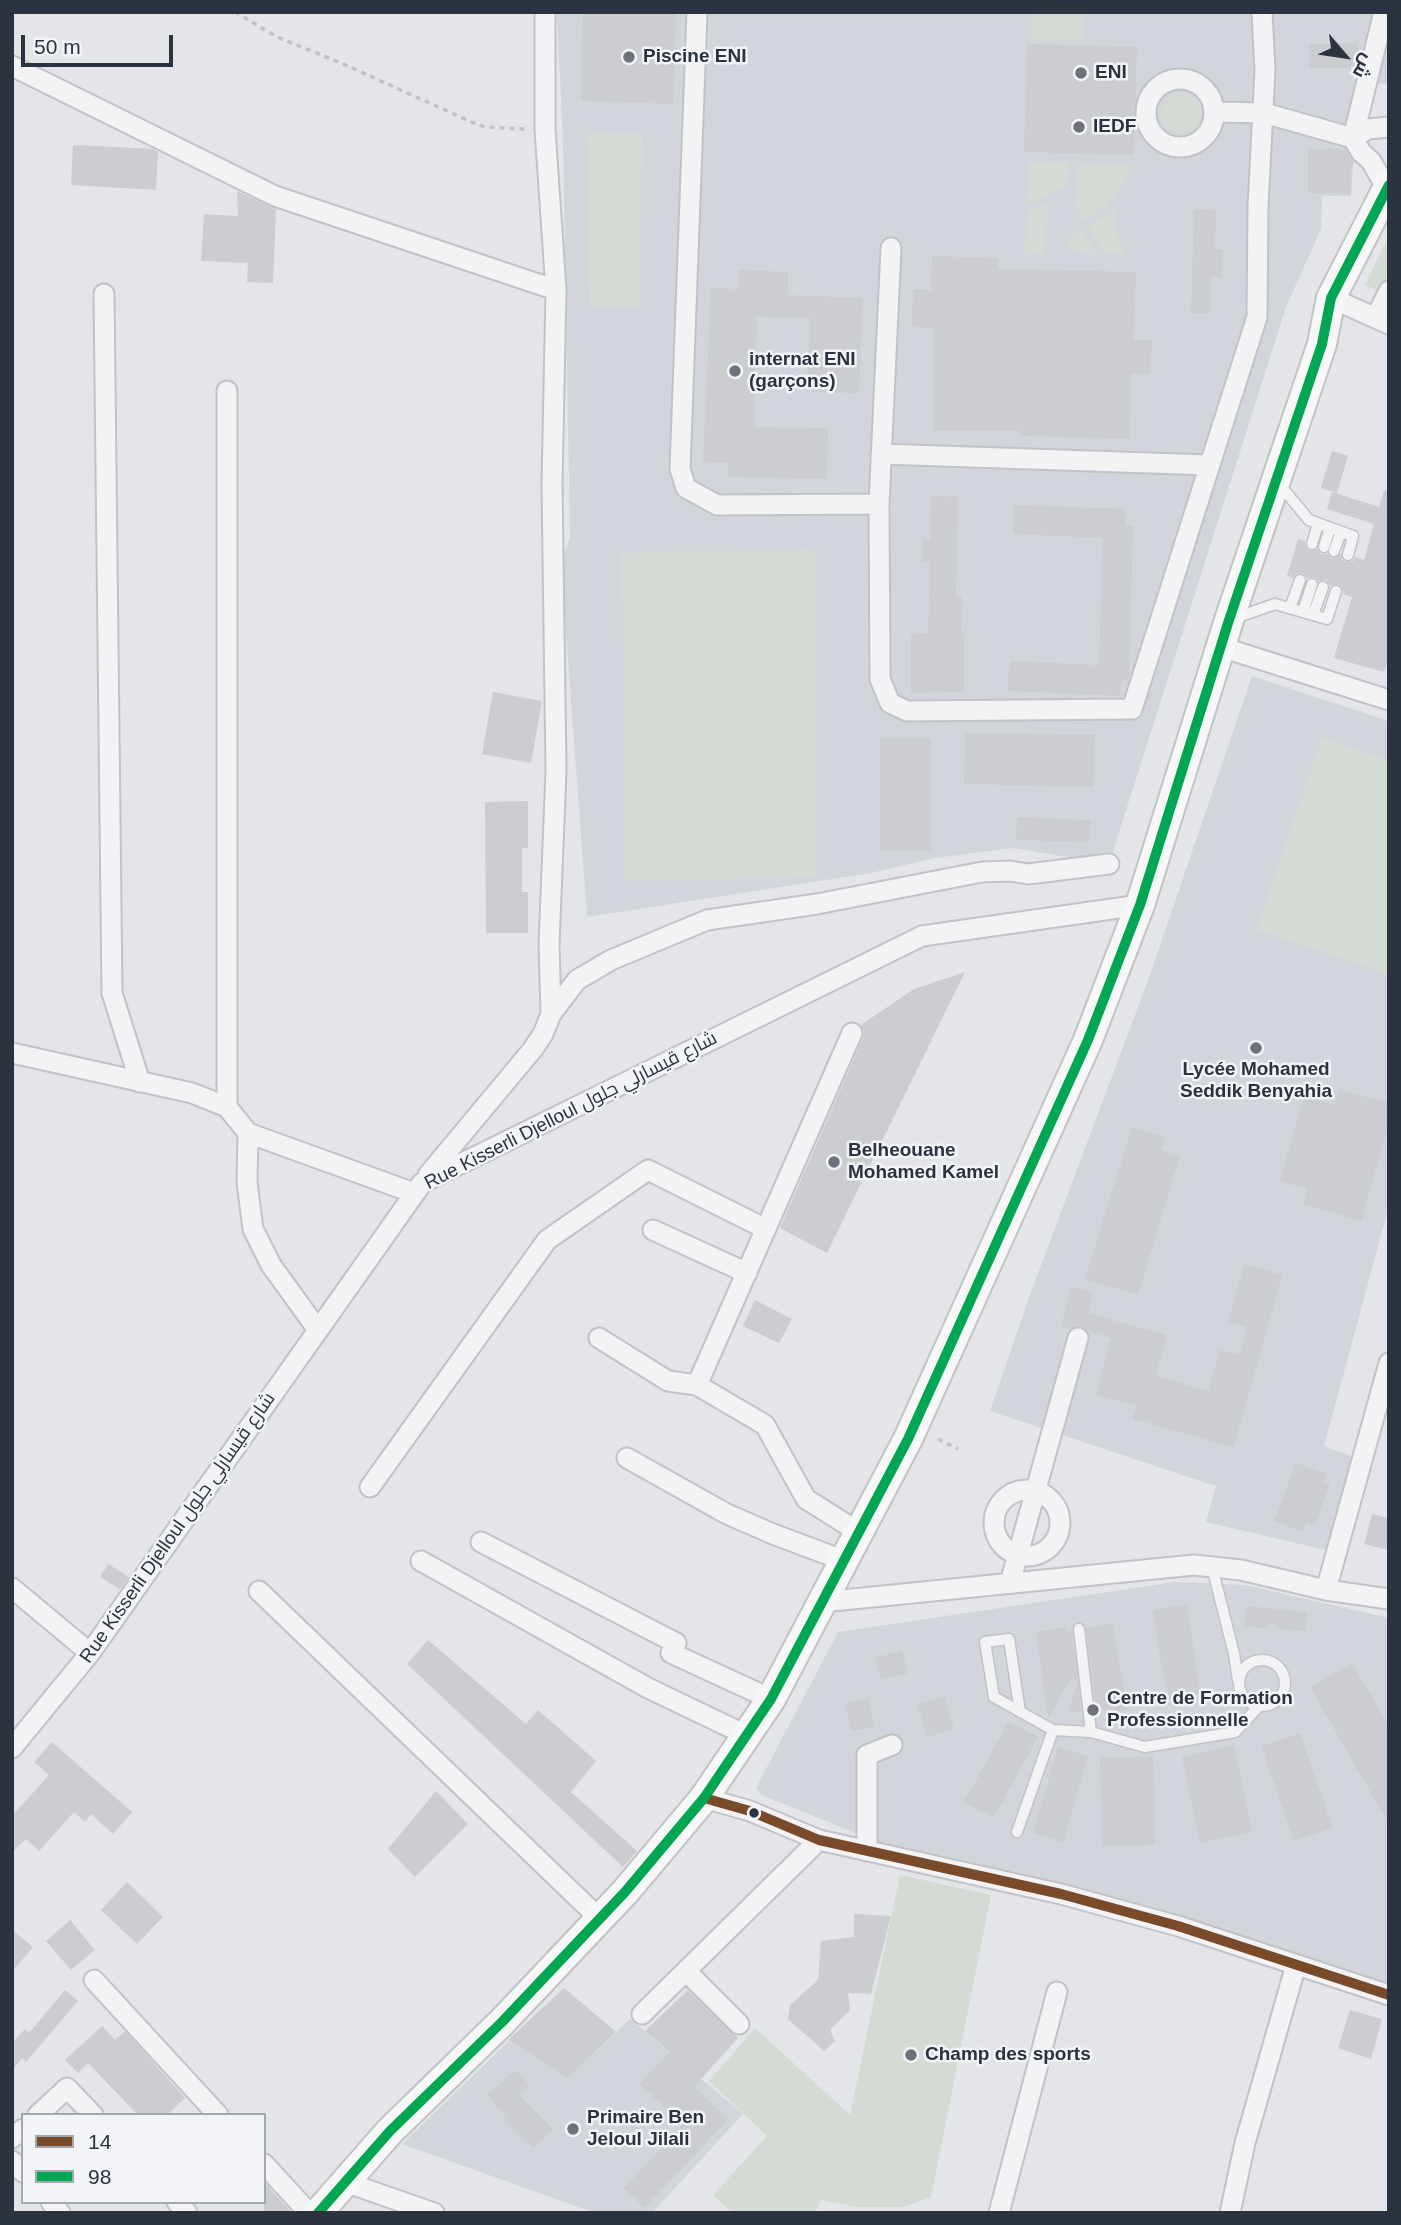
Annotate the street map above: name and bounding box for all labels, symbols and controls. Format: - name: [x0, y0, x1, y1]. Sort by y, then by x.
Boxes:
- scale bar: [24, 21, 177, 65]
- north arrow: [1310, 21, 1380, 91]
- text: 50 m: [34, 35, 81, 58]
- place label: Piscine ENI: [643, 46, 746, 68]
- marker: Piscine ENI: [621, 49, 637, 65]
- text: ش: [1349, 51, 1379, 82]
- place label: ENI: [1095, 62, 1127, 84]
- marker: ENI: [1073, 65, 1089, 81]
- place label: IEDF: [1093, 116, 1136, 138]
- marker: IEDF: [1071, 119, 1087, 135]
- place label: internat ENI (garçons): [749, 349, 856, 393]
- marker: internat ENI (garçons): [727, 363, 743, 379]
- street label: Rue Kisserli Djelloul شارع قيسارلي جلول: [421, 1027, 721, 1195]
- marker: Lycée Mohamed Seddik Benyahia: [1248, 1040, 1264, 1056]
- place label: Lycée Mohamed Seddik Benyahia: [1180, 1059, 1332, 1103]
- place label: Belheouane Mohamed Kamel: [848, 1140, 999, 1184]
- marker: Belheouane Mohamed Kamel: [826, 1154, 842, 1170]
- street label: Rue Kisserli Djelloul شارع قيسارلي جلول: [75, 1388, 281, 1668]
- place label: Centre de Formation Professionnelle: [1107, 1688, 1293, 1732]
- marker: Centre de Formation Professionnelle: [1085, 1702, 1101, 1718]
- unlabelled marker: [747, 1806, 761, 1820]
- place label: Champ des sports: [925, 2044, 1091, 2066]
- marker: Champ des sports: [903, 2047, 919, 2063]
- place label: Primaire Ben Jeloul Jilali: [587, 2107, 704, 2151]
- legend: [21, 2113, 266, 2204]
- marker: Primaire Ben Jeloul Jilali: [565, 2121, 581, 2137]
- text: 14: [88, 2130, 111, 2153]
- text: 98: [88, 2165, 111, 2188]

